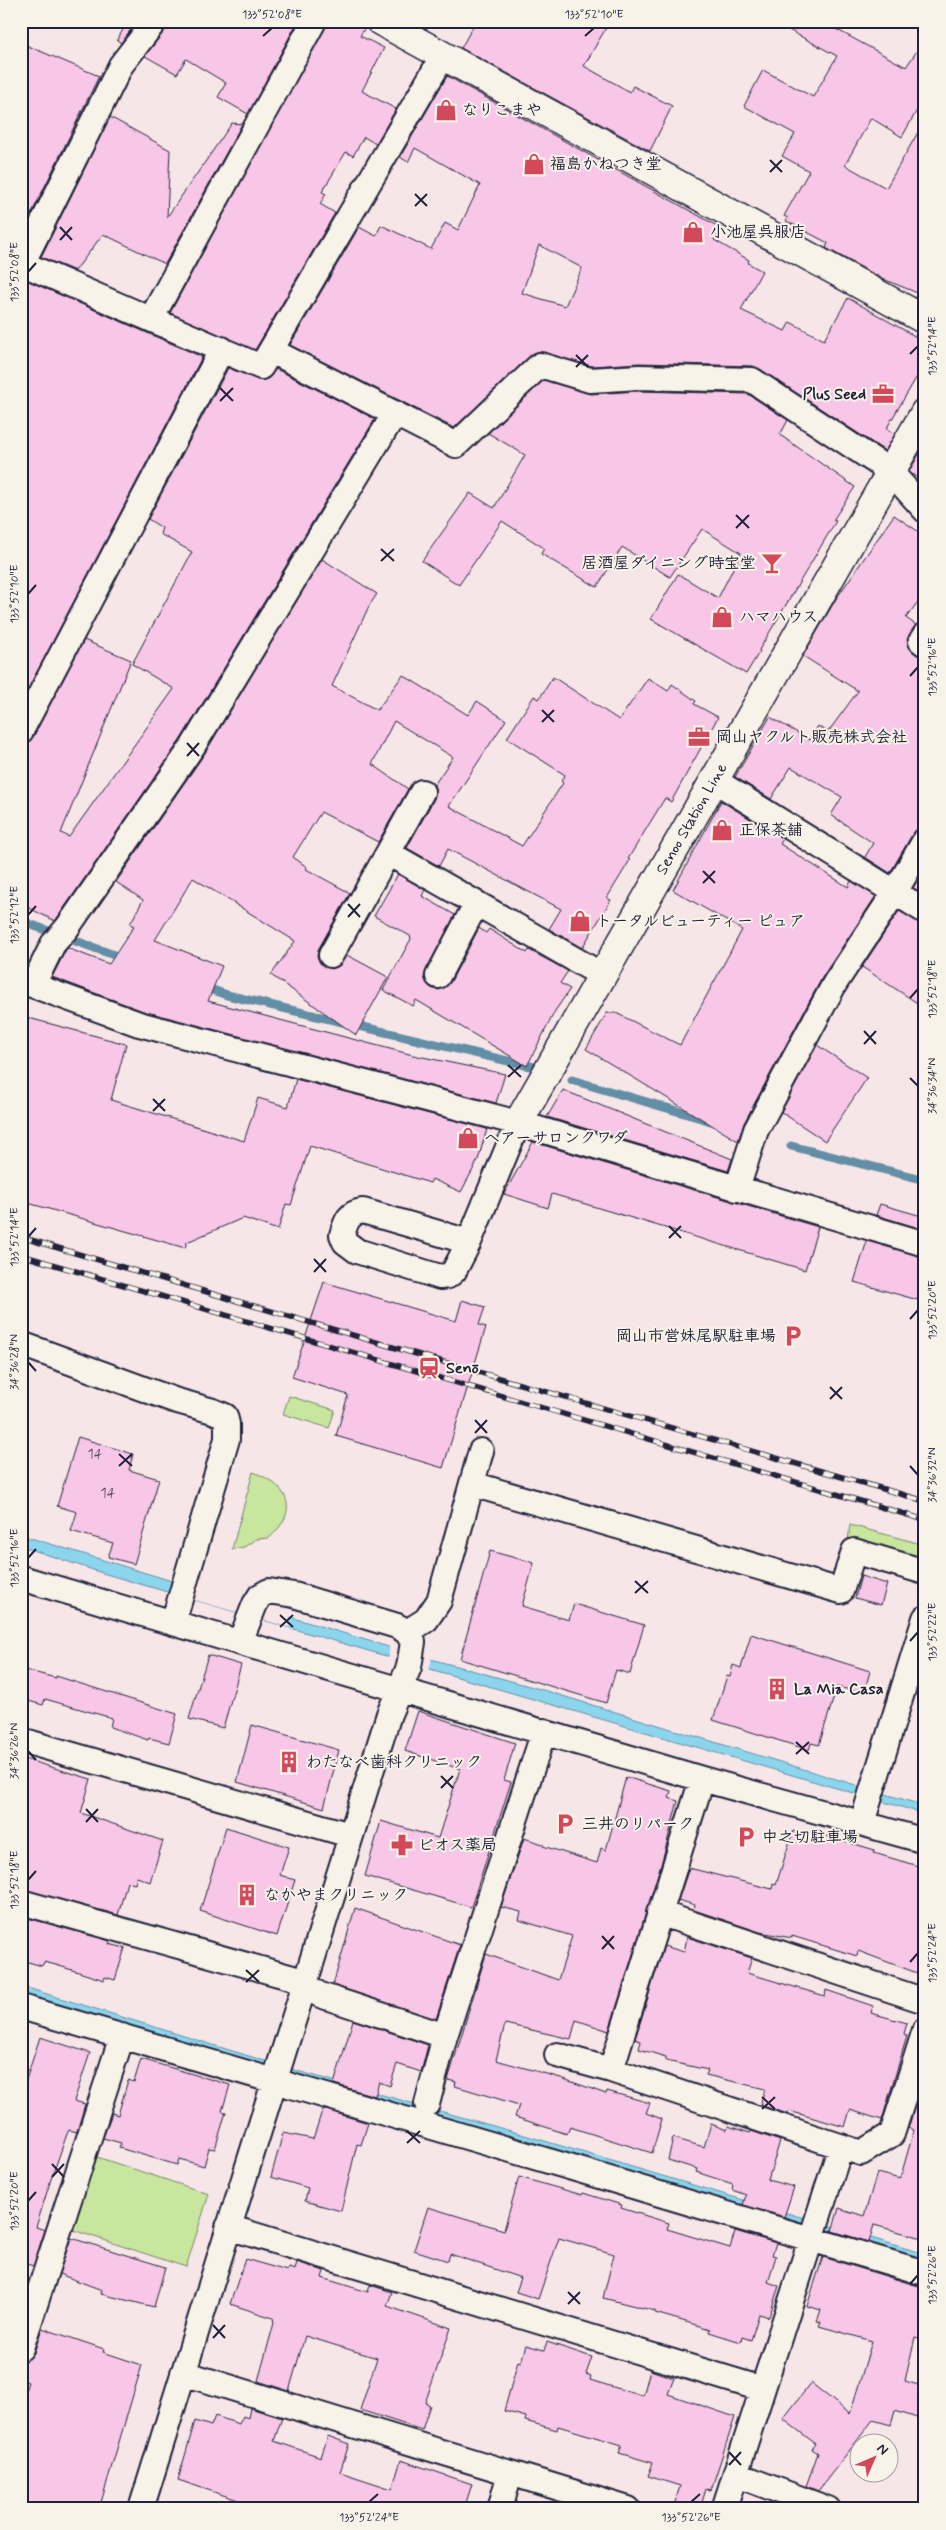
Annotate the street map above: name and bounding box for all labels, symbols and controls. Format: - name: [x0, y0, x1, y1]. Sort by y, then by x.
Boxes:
- text: 133°52'08"E: [242, 7, 302, 23]
- text: 133°52'10"E: [564, 7, 624, 23]
- shop icon: なりこまや: [433, 97, 459, 123]
- place label: なりこまや: [462, 100, 542, 121]
- shop icon: 福島かねつき堂: [521, 151, 547, 177]
- place label: 福島かねつき堂: [550, 154, 662, 175]
- shop icon: 小池屋呉服店: [680, 219, 706, 245]
- place label: 小池屋呉服店: [710, 222, 806, 243]
- text: 133°52'08"E: [7, 242, 23, 302]
- text: 133°52'14"E: [925, 316, 941, 376]
- office icon: Plus Seed: [870, 381, 896, 407]
- place label: Plus Seed: [803, 384, 866, 405]
- bar icon: 居酒屋ダイニング時宝堂: [759, 550, 785, 576]
- place label: 居酒屋ダイニング時宝堂: [582, 553, 756, 574]
- text: 133°52'10"E: [7, 564, 23, 624]
- shop icon: ハマハウス: [709, 604, 735, 630]
- place label: ハマハウス: [739, 607, 818, 628]
- text: 133°52'16"E: [925, 638, 941, 696]
- office icon: 岡山ヤクルト販売株式会社: [686, 724, 712, 750]
- place label: 岡山ヤクルト販売株式会社: [716, 727, 907, 748]
- street label: Senoo Station Line: [651, 759, 733, 879]
- shop icon: 正保茶舗: [709, 817, 735, 843]
- place label: 正保茶舗: [739, 820, 803, 841]
- text: 133°52'12"E: [7, 886, 23, 944]
- shop icon: トータルビューティー ピュア: [567, 908, 593, 934]
- place label: トータルビューティー ピュア: [596, 911, 805, 932]
- text: 133°52'18"E: [925, 960, 941, 1018]
- text: 34°36'34"N: [925, 1058, 941, 1114]
- shop icon: ヘアーサロンクワダ: [455, 1125, 481, 1151]
- place label: ヘアーサロンクワダ: [484, 1128, 628, 1149]
- text: 133°52'14"E: [7, 1207, 23, 1267]
- text: 133°52'20"E: [925, 1280, 941, 1340]
- parking icon: 岡山市営妹尾駅駐車場: [780, 1323, 806, 1349]
- place label: 岡山市営妹尾駅駐車場: [616, 1326, 776, 1347]
- text: 34°36'28"N: [7, 1334, 23, 1390]
- station icon: Senō: [416, 1355, 442, 1381]
- place label: Senō: [446, 1358, 479, 1379]
- house number: 14: [88, 1445, 103, 1463]
- text: 34°36'32"N: [925, 1447, 941, 1503]
- house number: 14: [101, 1484, 116, 1502]
- text: 133°52'16"E: [7, 1529, 23, 1587]
- text: 133°52'22"E: [925, 1602, 941, 1662]
- building icon: La Mia Casa: [764, 1676, 790, 1702]
- place label: La Mia Casa: [794, 1679, 884, 1700]
- text: 34°36'26"N: [7, 1723, 23, 1779]
- building icon: わたなべ歯科クリニック: [276, 1749, 302, 1775]
- place label: わたなべ歯科クリニック: [306, 1752, 482, 1773]
- parking icon: 三井のリパーク: [552, 1811, 578, 1837]
- place label: 三井のリパーク: [582, 1814, 694, 1835]
- parking icon: 中之切駐車場: [733, 1824, 759, 1850]
- place label: 中之切駐車場: [762, 1827, 858, 1848]
- pharmacy icon: ビオス薬局: [389, 1832, 415, 1858]
- place label: ビオス薬局: [418, 1835, 497, 1856]
- text: 133°52'18"E: [7, 1851, 23, 1909]
- building icon: なかやまクリニック: [234, 1882, 260, 1908]
- place label: なかやまクリニック: [264, 1885, 408, 1906]
- text: 133°52'24"E: [925, 1923, 941, 1983]
- text: 133°52'20"E: [7, 2171, 23, 2231]
- text: 133°52'26"E: [925, 2245, 941, 2305]
- north arrow: [848, 2432, 898, 2482]
- text: N: [873, 2440, 892, 2459]
- text: 133°52'24"E: [339, 2510, 399, 2526]
- text: 133°52'26"E: [661, 2510, 721, 2526]

